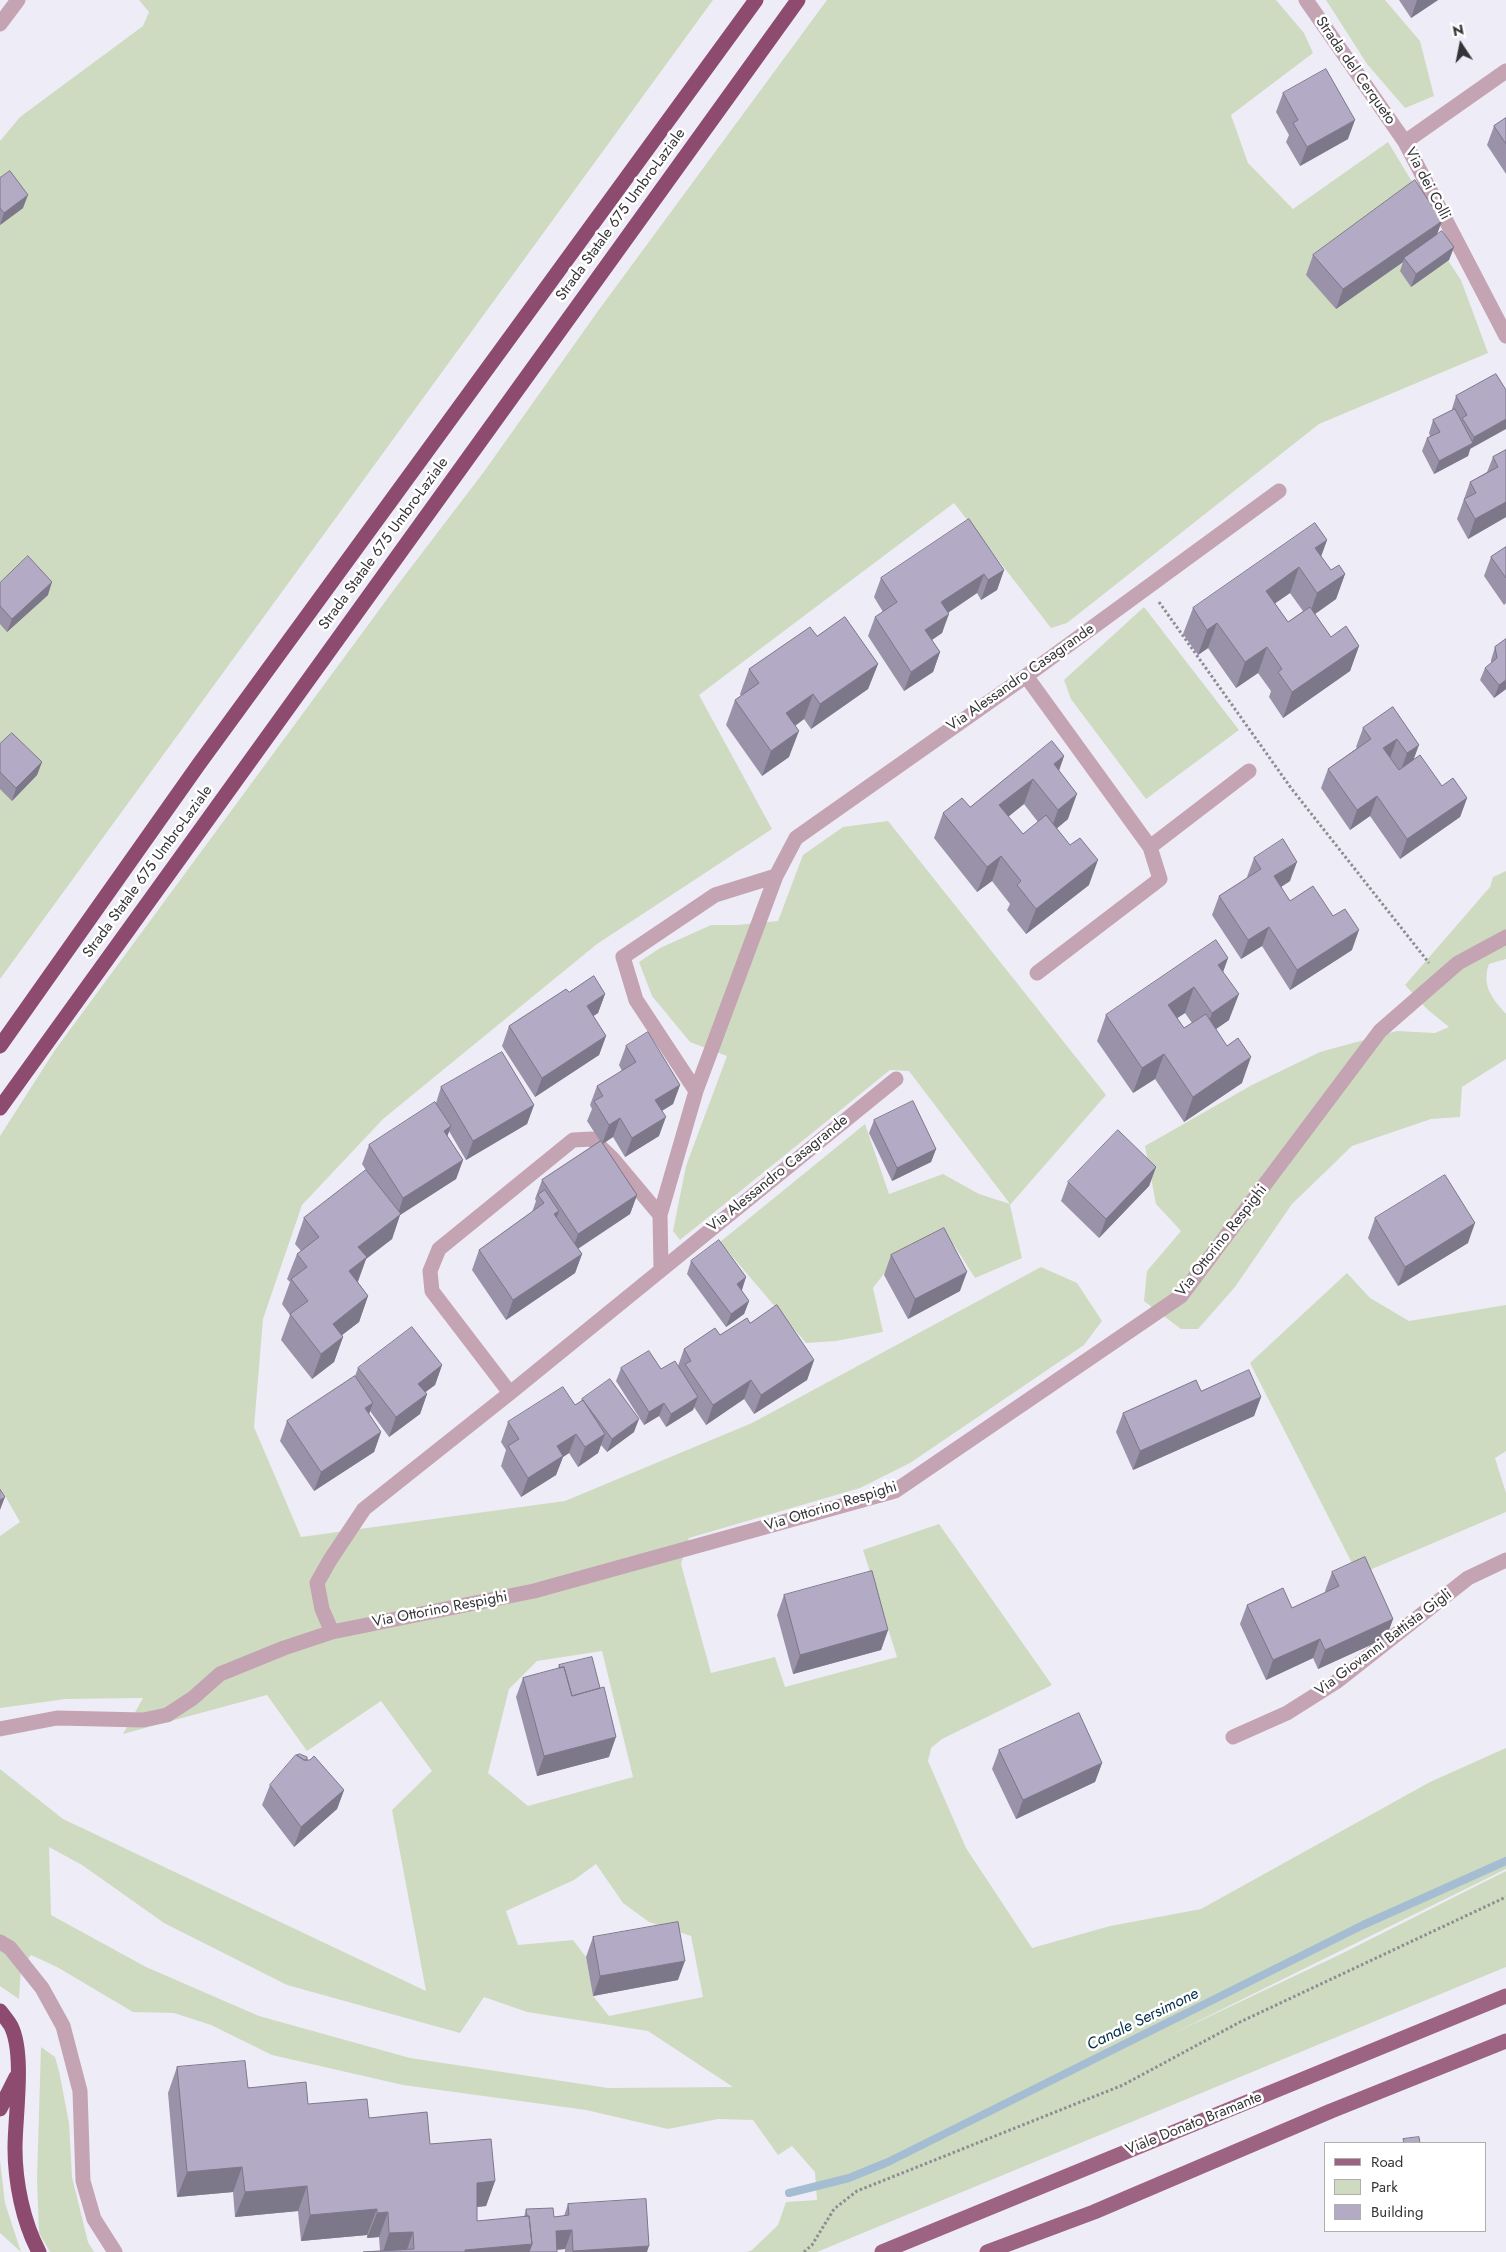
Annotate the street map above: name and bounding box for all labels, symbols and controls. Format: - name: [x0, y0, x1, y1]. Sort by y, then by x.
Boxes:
- street label: Strada del Cerqueto: [1311, 14, 1399, 128]
- text: N: [1451, 19, 1466, 41]
- north arrow: [1436, 20, 1486, 70]
- street label: Strada Statale 675 Umbro-Laziale: [552, 125, 690, 305]
- street label: Via dei Colli: [1400, 145, 1454, 223]
- street label: Strada Statale 675 Umbro-Laziale: [315, 454, 453, 634]
- street label: Via Alessandro Casagrande: [944, 620, 1098, 736]
- street label: Strada Statale 675 Umbro-Laziale: [79, 782, 217, 962]
- street label: Via Alessandro Casagrande: [704, 1112, 852, 1236]
- street label: Via Ottorino Respighi: [1173, 1181, 1271, 1301]
- street label: Via Ottorino Respighi: [763, 1478, 899, 1536]
- street label: Via Giovanni Battista Gigli: [1312, 1586, 1456, 1700]
- street label: Via Ottorino Respighi: [371, 1588, 509, 1632]
- water label: Canale Sersimone: [1084, 1985, 1202, 2055]
- street label: Viale Donato Bramante: [1123, 2088, 1265, 2160]
- legend: [1324, 2142, 1486, 2232]
- text: Road: [1371, 2151, 1403, 2173]
- text: Park: [1371, 2176, 1398, 2198]
- text: Building: [1371, 2201, 1423, 2223]

